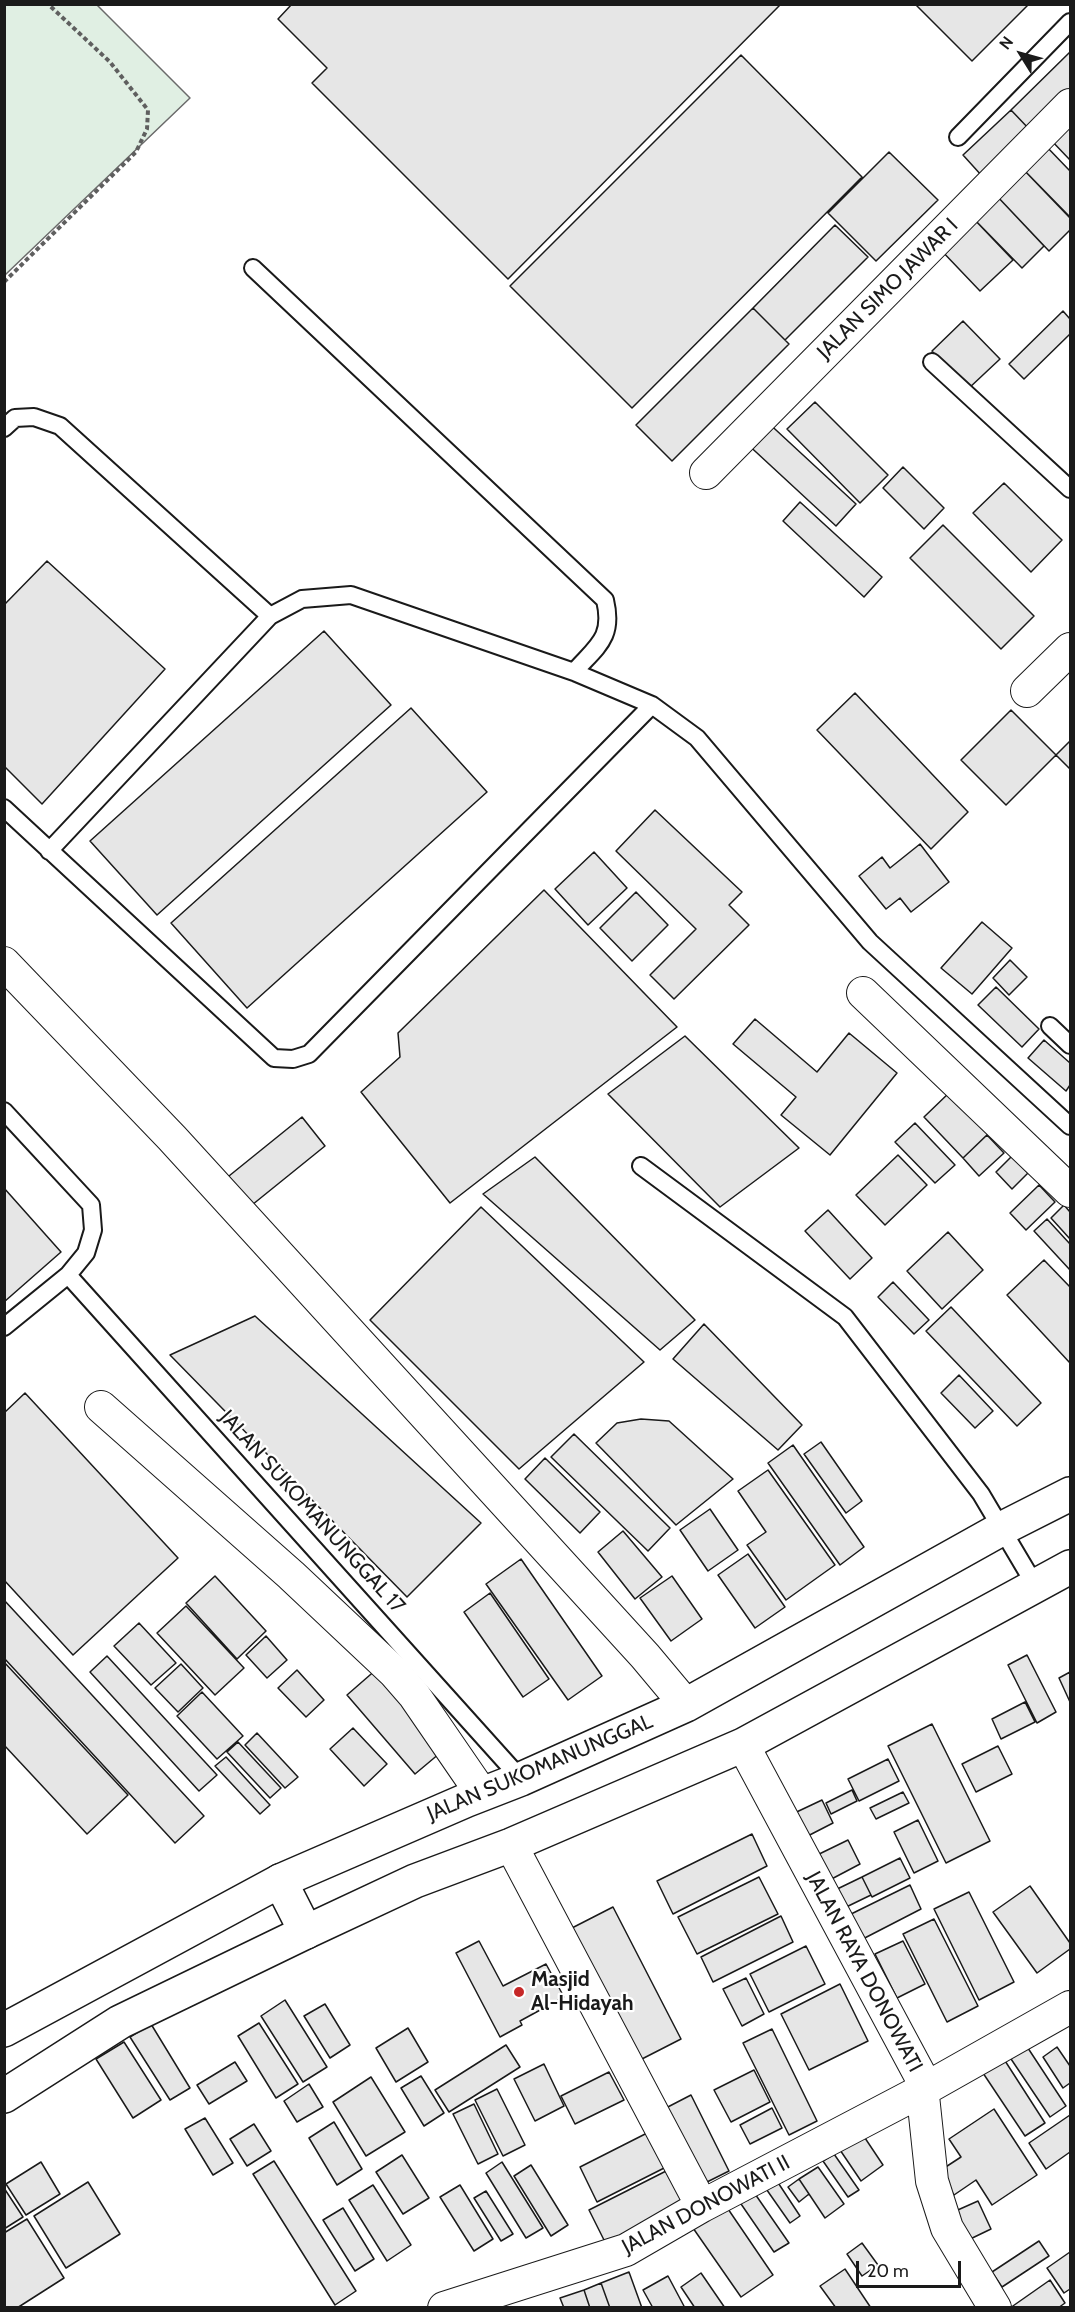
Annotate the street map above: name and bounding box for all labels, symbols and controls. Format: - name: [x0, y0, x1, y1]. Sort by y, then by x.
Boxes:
- north arrow: [991, 24, 1051, 84]
- text: N: [995, 33, 1017, 53]
- street label: JALAN SIMO JAWAR I: [812, 213, 964, 365]
- street label: JALAN SUKOMANUNGGAL 17: [214, 1405, 410, 1619]
- street label: JALAN SUKOMANUNGGAL: [423, 1709, 657, 1827]
- street label: JALAN RAYA DONOWATI: [800, 1867, 928, 2077]
- place label: Masjid Al-Hidayah: [531, 1967, 634, 2017]
- marker: Masjid Al-Hidayah: [512, 1985, 526, 1999]
- street label: JALAN DONOWATI II: [618, 2150, 794, 2260]
- scale bar: [859, 2249, 964, 2287]
- text: 20 m: [867, 2260, 909, 2282]

